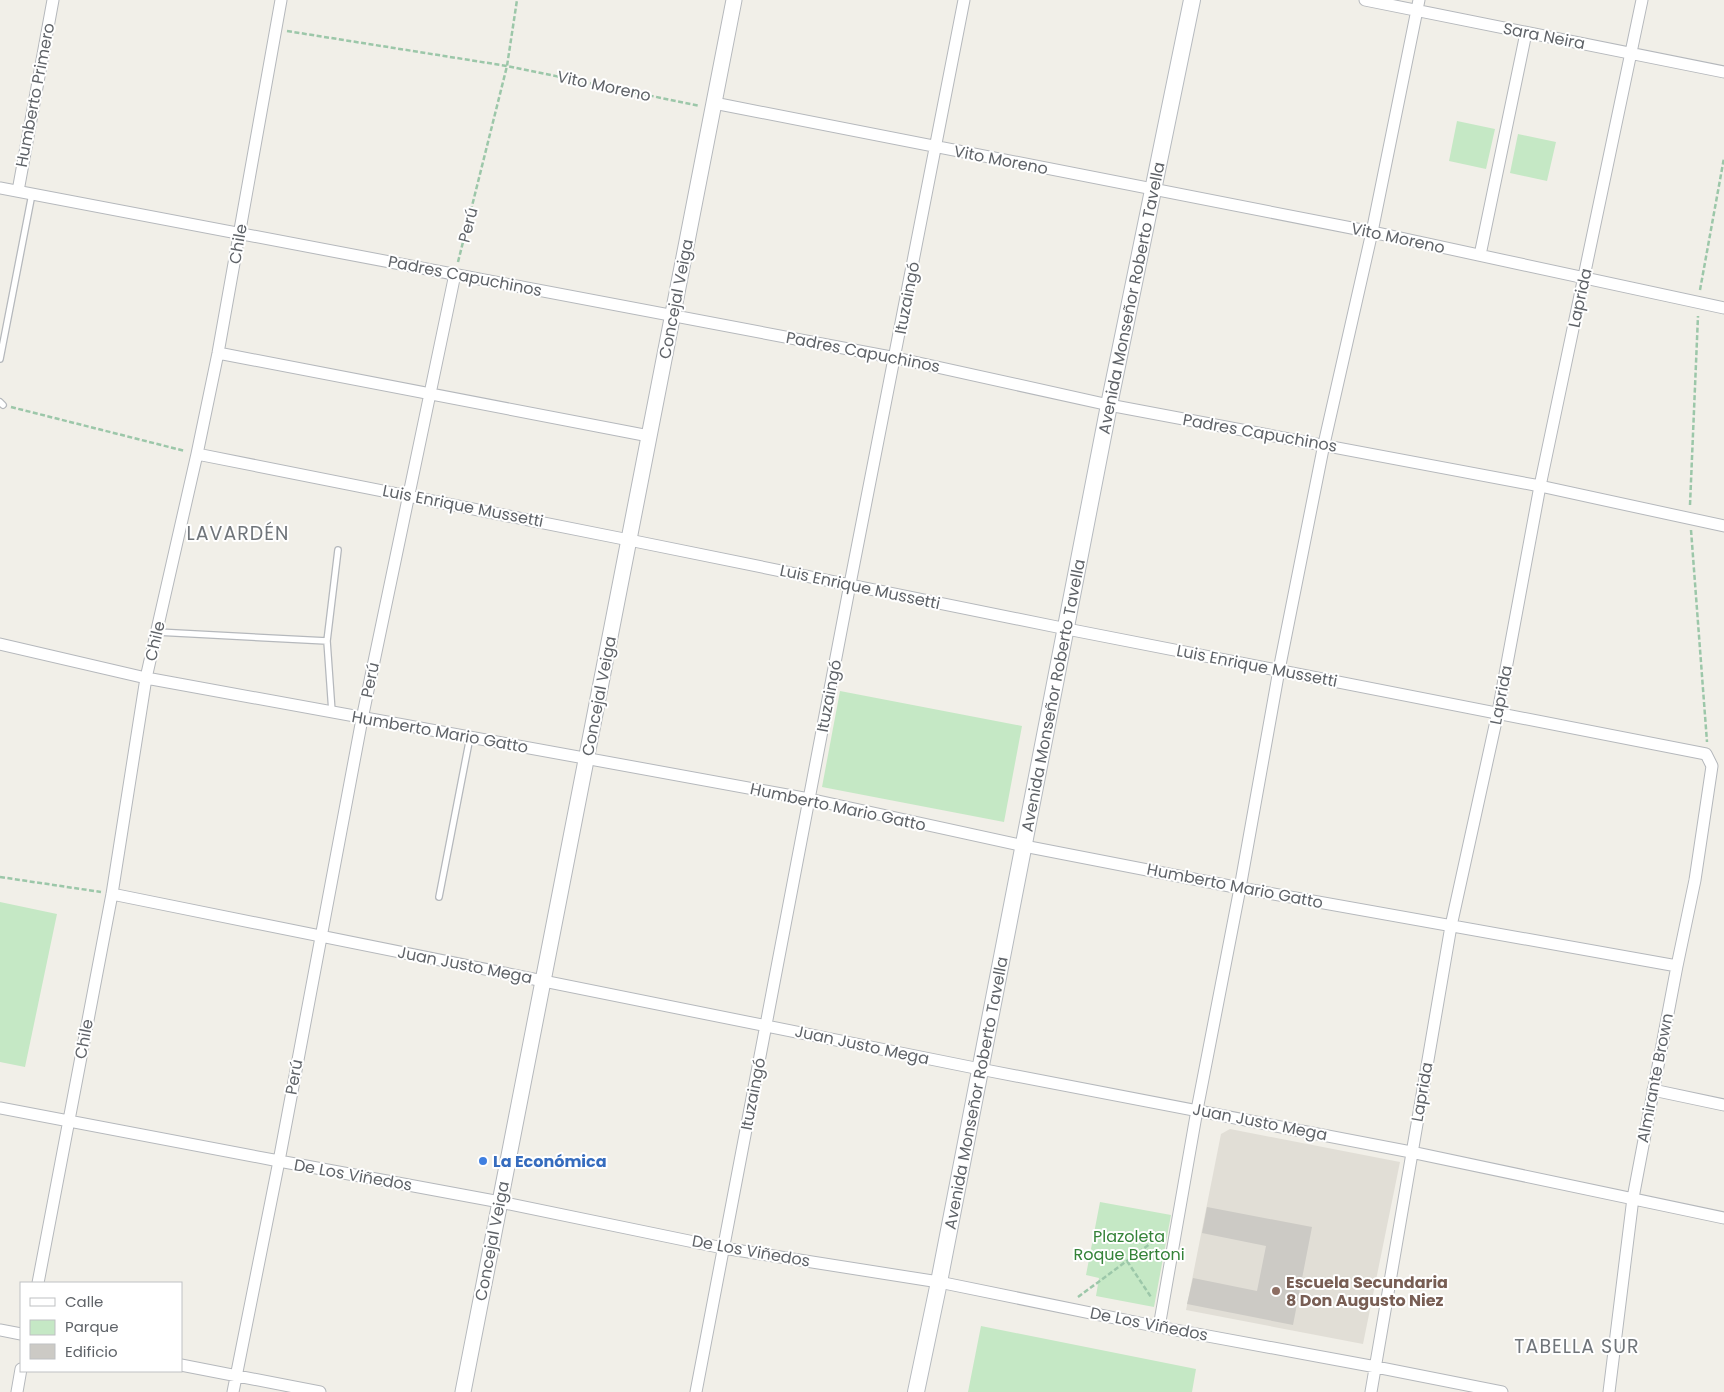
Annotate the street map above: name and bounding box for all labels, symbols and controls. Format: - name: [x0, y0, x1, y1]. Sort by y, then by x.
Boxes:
- street label: Sara Neira: [1501, 17, 1587, 55]
- street label: Humberto Primero: [10, 21, 60, 169]
- street label: Vito Moreno: [555, 65, 653, 107]
- street label: Vito Moreno: [952, 140, 1050, 180]
- street label: Avenida Monseñor Roberto Tavella: [1092, 160, 1170, 436]
- street label: Perú: [453, 205, 483, 245]
- street label: Vito Moreno: [1349, 217, 1447, 259]
- street label: Chile: [223, 222, 253, 266]
- street label: Concejal Veiga: [653, 237, 699, 361]
- street label: Padres Capuchinos: [386, 250, 544, 302]
- street label: Ituzaingó: [889, 260, 925, 336]
- street label: Laprida: [1563, 266, 1597, 330]
- street label: Padres Capuchinos: [784, 326, 942, 378]
- street label: Padres Capuchinos: [1181, 408, 1339, 458]
- street label: Luis Enrique Mussetti: [381, 479, 545, 533]
- district label: LAVARDÉN: [187, 520, 289, 547]
- street label: Avenida Monseñor Roberto Tavella: [1015, 557, 1090, 834]
- street label: Luis Enrique Mussetti: [778, 559, 942, 615]
- street label: Chile: [139, 619, 171, 663]
- street label: Concejal Veiga: [576, 634, 622, 758]
- street label: Luis Enrique Mussetti: [1175, 639, 1339, 693]
- street label: Ituzaingó: [811, 658, 847, 734]
- street label: Perú: [355, 660, 385, 700]
- street label: Laprida: [1484, 663, 1518, 727]
- street label: Humberto Mario Gatto: [350, 705, 530, 759]
- street label: Humberto Mario Gatto: [748, 777, 928, 837]
- street label: Humberto Mario Gatto: [1145, 858, 1325, 914]
- street label: Juan Justo Mega: [396, 941, 534, 989]
- street label: Avenida Monseñor Roberto Tavella: [938, 955, 1013, 1231]
- street label: Almirante Brown: [1631, 1011, 1679, 1145]
- street label: Chile: [69, 1017, 99, 1061]
- street label: Juan Justo Mega: [793, 1020, 931, 1070]
- street label: Ituzaingó: [735, 1056, 771, 1132]
- street label: Perú: [280, 1058, 308, 1096]
- street label: Laprida: [1405, 1060, 1439, 1124]
- street label: Juan Justo Mega: [1191, 1098, 1329, 1146]
- place label: La Económica: [493, 1150, 607, 1173]
- street label: De Los Viñedos: [292, 1153, 414, 1197]
- marker: La Económica: [477, 1155, 489, 1167]
- street label: Concejal Veiga: [469, 1179, 515, 1303]
- park label: Plazoleta Roque Bertoni: [1073, 1225, 1185, 1266]
- street label: De Los Viñedos: [690, 1229, 812, 1273]
- place label: Escuela Secundaria 8 Don Augusto Niez: [1286, 1271, 1448, 1312]
- legend: [20, 1282, 182, 1372]
- marker: Escuela Secundaria 8 Don Augusto Niez: [1270, 1285, 1282, 1297]
- text: Calle: [65, 1291, 103, 1312]
- street label: De Los Viñedos: [1088, 1301, 1210, 1347]
- text: Parque: [65, 1316, 118, 1337]
- district label: TABELLA SUR: [1514, 1333, 1640, 1360]
- text: Edificio: [65, 1341, 118, 1362]

